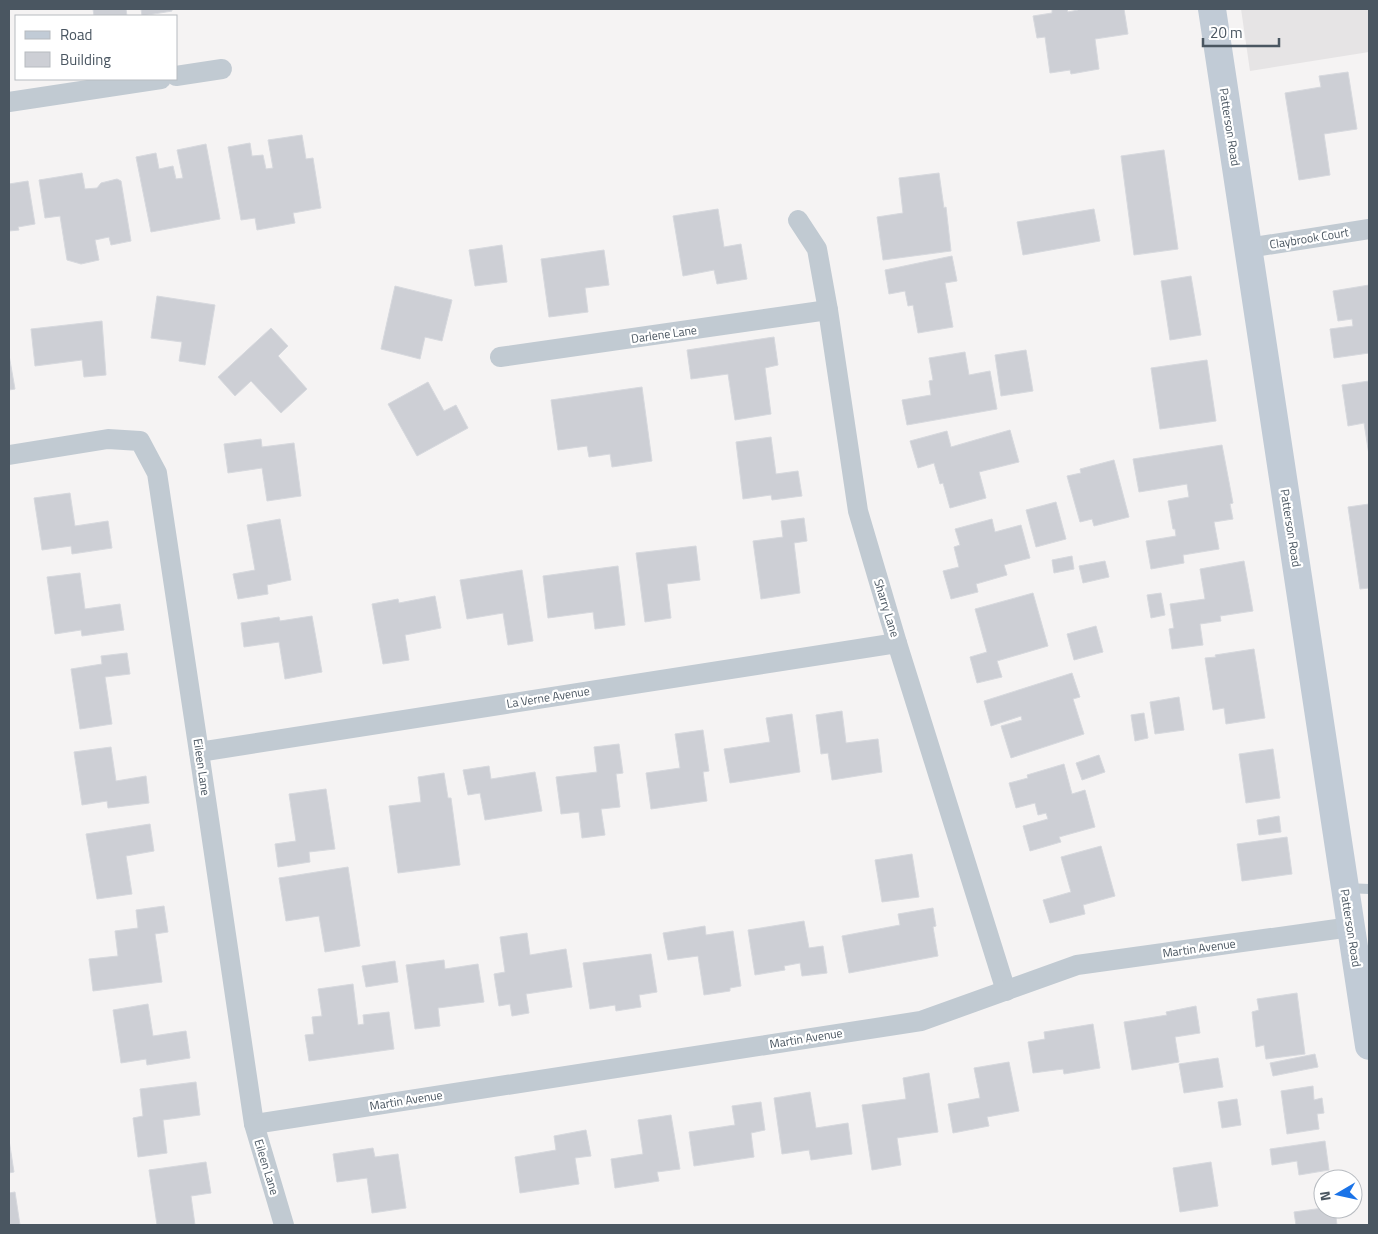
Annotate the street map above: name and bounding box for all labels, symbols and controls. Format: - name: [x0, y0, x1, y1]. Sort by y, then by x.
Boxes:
- legend: [15, 15, 178, 80]
- scale bar: [1203, 15, 1279, 47]
- text: 20 m: [1210, 21, 1243, 44]
- text: Road: [60, 23, 92, 46]
- text: Building: [60, 48, 111, 71]
- street label: Patterson Road: [1214, 87, 1246, 167]
- street label: Claybrook Court: [1268, 222, 1351, 254]
- street label: Darlene Lane: [630, 320, 698, 348]
- street label: Patterson Road: [1275, 488, 1307, 568]
- street label: Sharry Lane: [869, 577, 905, 639]
- street label: La Verne Avenue: [505, 681, 591, 713]
- street label: Eileen Lane: [189, 737, 215, 797]
- street label: Patterson Road: [1335, 888, 1367, 968]
- street label: Martin Avenue: [1161, 933, 1237, 963]
- street label: Martin Avenue: [768, 1023, 844, 1053]
- street label: Martin Avenue: [368, 1085, 444, 1115]
- street label: Eileen Lane: [250, 1137, 284, 1197]
- north arrow: [1313, 1169, 1363, 1219]
- text: N: [1314, 1190, 1336, 1203]

